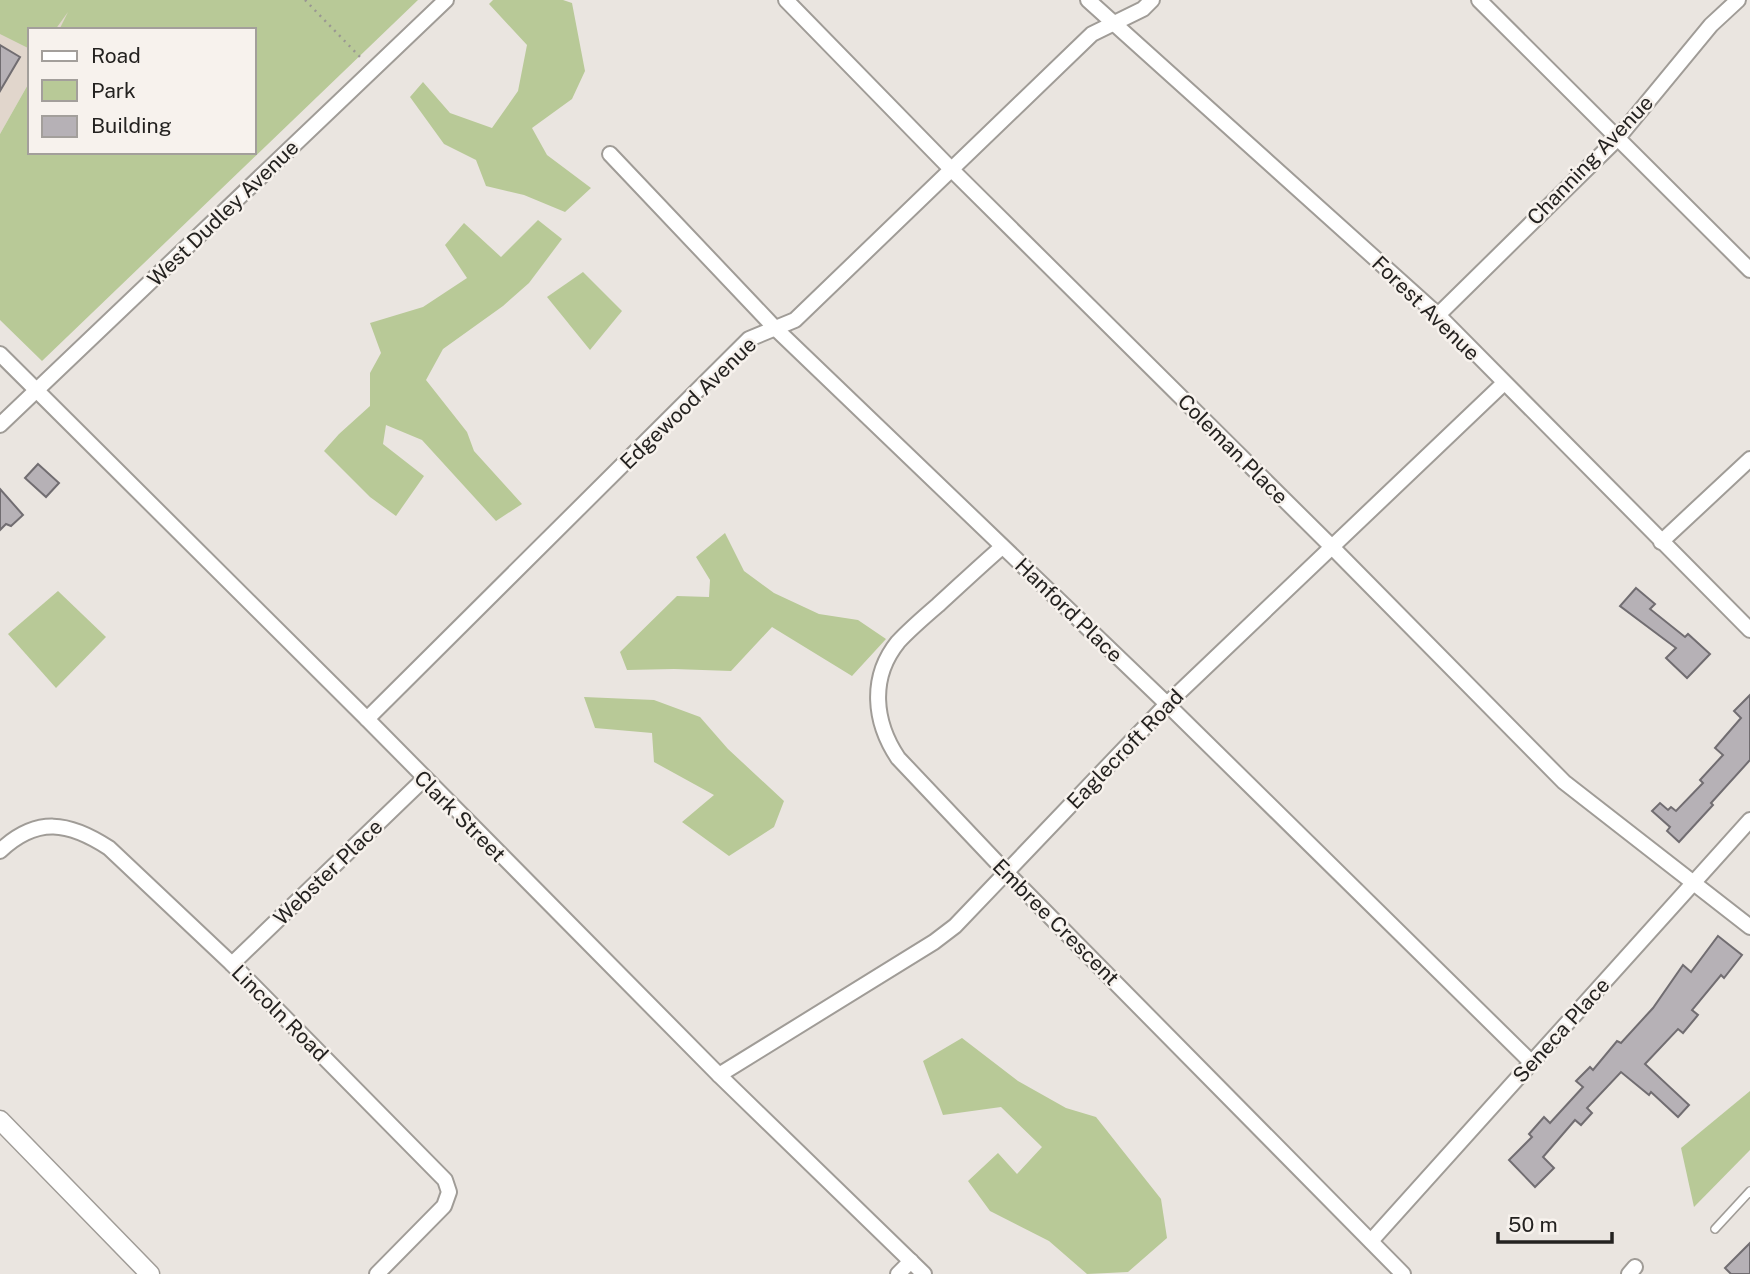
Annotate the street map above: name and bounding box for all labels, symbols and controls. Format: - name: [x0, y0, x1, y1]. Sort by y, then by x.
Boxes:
- legend: [28, 28, 256, 154]
- text: Road: [91, 43, 141, 68]
- text: Park: [91, 78, 136, 103]
- street label: Channing Avenue: [1522, 90, 1658, 230]
- text: Building: [91, 113, 172, 138]
- street label: West Dudley Avenue: [142, 135, 304, 291]
- street label: Forest Avenue: [1367, 250, 1485, 366]
- street label: Edgewood Avenue: [615, 332, 761, 474]
- street label: Coleman Place: [1173, 389, 1293, 509]
- street label: Hanford Place: [1010, 553, 1128, 667]
- street label: Eaglecroft Road: [1062, 684, 1188, 814]
- street label: Clark Street: [409, 765, 511, 867]
- street label: Webster Place: [268, 814, 388, 930]
- street label: Embree Crescent: [988, 854, 1124, 990]
- street label: Lincoln Road: [227, 960, 333, 1066]
- street label: Seneca Place: [1507, 972, 1615, 1088]
- scale bar: [1498, 1200, 1612, 1244]
- text: 50 m: [1508, 1212, 1558, 1237]

